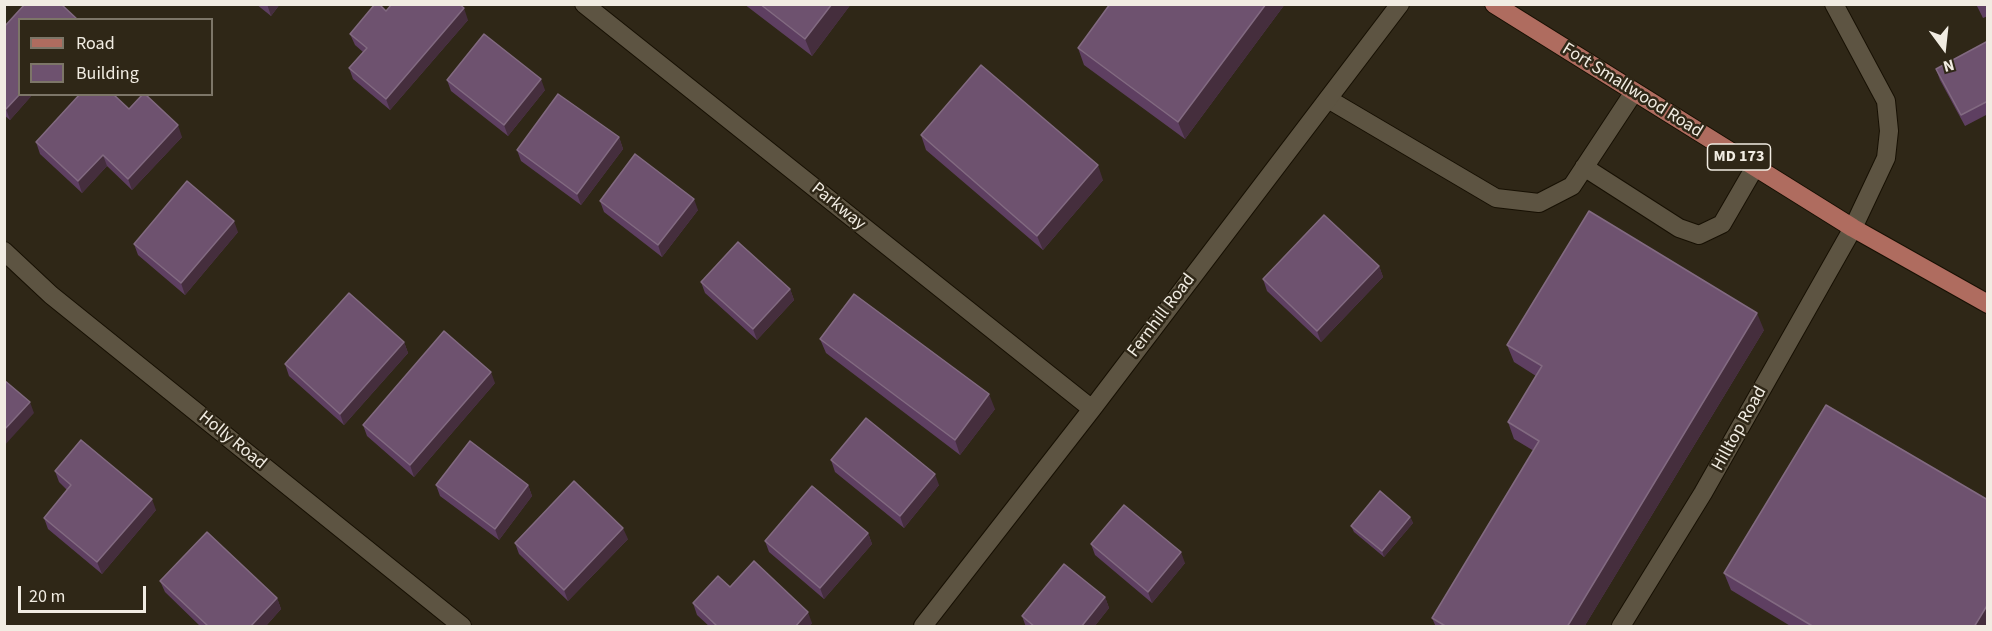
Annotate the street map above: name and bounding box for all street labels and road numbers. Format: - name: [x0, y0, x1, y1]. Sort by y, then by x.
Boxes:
- street label: Fort Smallwood Road: [1558, 39, 1706, 143]
- road number: MD 173: [1708, 144, 1770, 170]
- street label: Parkway: [806, 179, 870, 235]
- street label: Fernhill Road: [1123, 270, 1201, 362]
- street label: Hilltop Road: [1708, 383, 1772, 475]
- street label: Holly Road: [194, 407, 270, 475]

